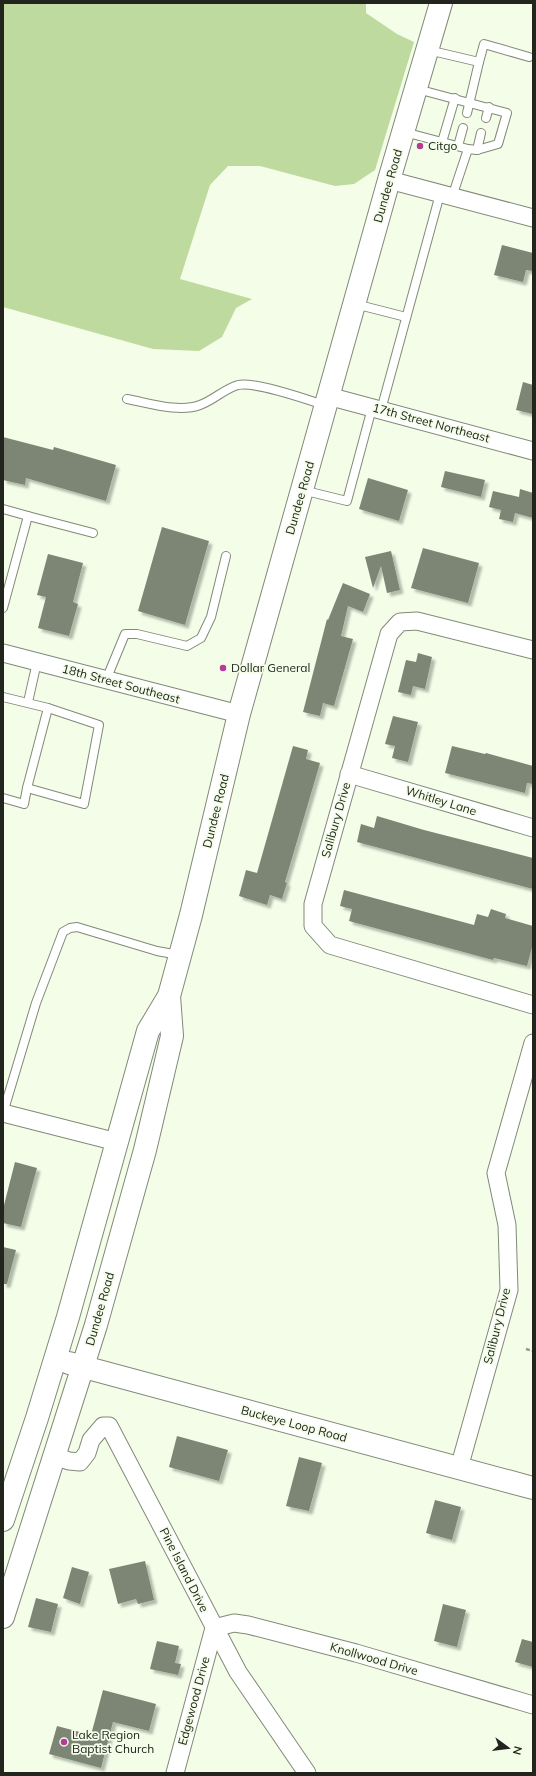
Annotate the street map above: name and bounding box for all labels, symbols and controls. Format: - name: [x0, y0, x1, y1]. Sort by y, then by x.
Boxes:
- place label: Citgo: [428, 138, 457, 153]
- marker: Citgo: [415, 141, 425, 151]
- street label: Dundee Road: [370, 147, 405, 224]
- street label: 17th Street Northeast: [371, 400, 491, 445]
- street label: Dundee Road: [282, 459, 317, 536]
- place label: Dollar General: [231, 660, 310, 675]
- street label: 18th Street Southeast: [61, 661, 182, 706]
- marker: Dollar General: [218, 663, 228, 673]
- street label: Dundee Road: [199, 772, 232, 849]
- street label: Salibury Drive: [318, 780, 353, 859]
- street label: Whitley Lane: [404, 783, 479, 818]
- street label: Dundee Road: [82, 1270, 117, 1347]
- street label: Salibury Drive: [480, 1286, 513, 1365]
- street label: Buckeye Loop Road: [239, 1402, 349, 1445]
- street label: Pine Island Drive: [157, 1525, 212, 1615]
- street label: Knollwood Drive: [329, 1639, 420, 1678]
- street label: Edgewood Drive: [174, 1655, 213, 1747]
- place label: Lake Region Baptist Church: [72, 1727, 154, 1756]
- north arrow: [488, 1728, 528, 1768]
- marker: Lake Region Baptist Church: [59, 1737, 69, 1747]
- text: N: [510, 1745, 525, 1756]

